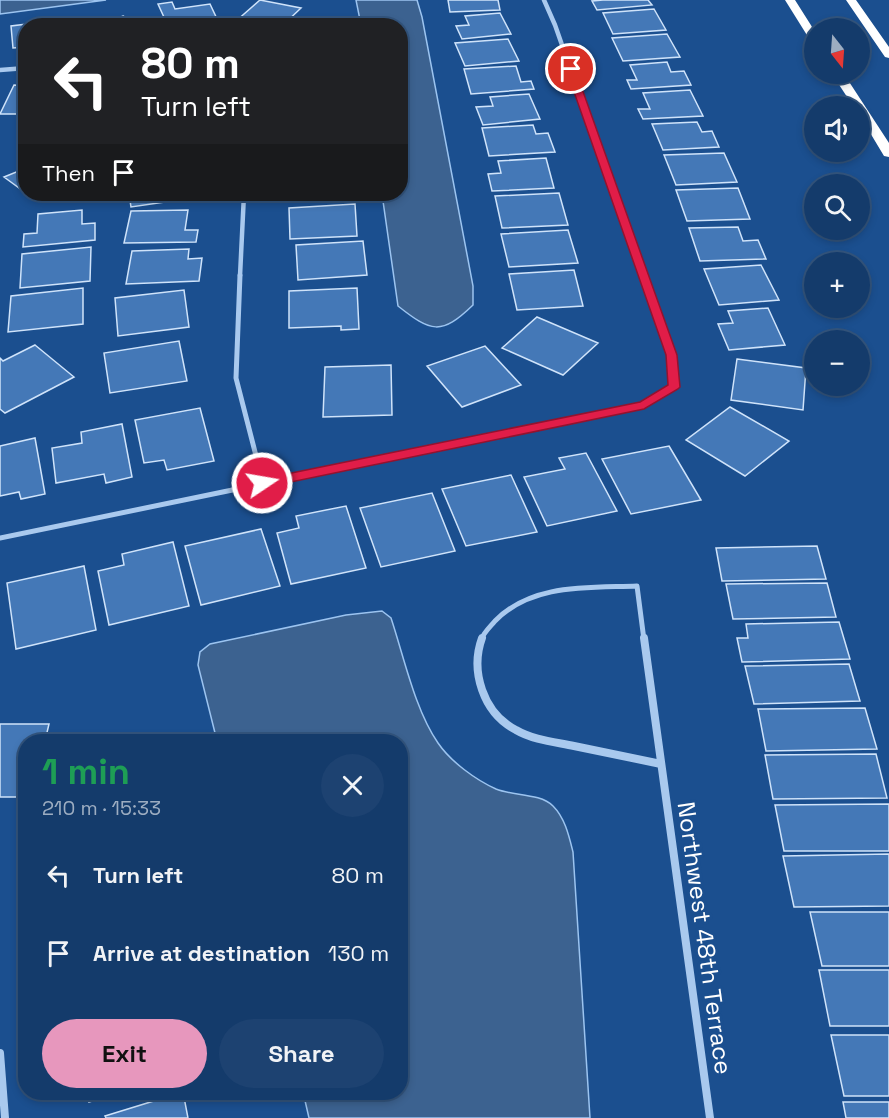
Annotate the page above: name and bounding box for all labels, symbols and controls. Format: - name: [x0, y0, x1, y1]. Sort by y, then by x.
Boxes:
- north arrow: [804, 18, 870, 84]
- map controls: [804, 18, 870, 396]
- text: 80 m: [141, 37, 240, 90]
- icon: left: [42, 42, 120, 120]
- pin: [545, 43, 596, 94]
- icon: arrive: [554, 52, 587, 85]
- text: Turn left: [141, 89, 251, 124]
- button: sound: [804, 96, 870, 162]
- icon: arrive: [107, 156, 140, 189]
- text: Then: [42, 159, 95, 187]
- button: search: [804, 174, 870, 240]
- button: +: [804, 252, 870, 318]
- button: −: [804, 330, 870, 396]
- position arrow: [230, 451, 294, 515]
- text: 1 min: [42, 749, 130, 795]
- button: close: [321, 754, 384, 817]
- text: 210 m · 15:33: [42, 795, 161, 821]
- street label: Northwest 48th Terrace: [671, 800, 739, 1076]
- icon: left: [42, 859, 75, 892]
- text: Turn left: [93, 861, 183, 889]
- text: 80 m: [332, 861, 384, 889]
- icon: arrive: [42, 937, 75, 970]
- text: Arrive at destination: [93, 939, 310, 967]
- text: 130 m: [328, 939, 389, 967]
- button: Exit: [42, 1019, 207, 1088]
- button: Share: [219, 1019, 384, 1088]

